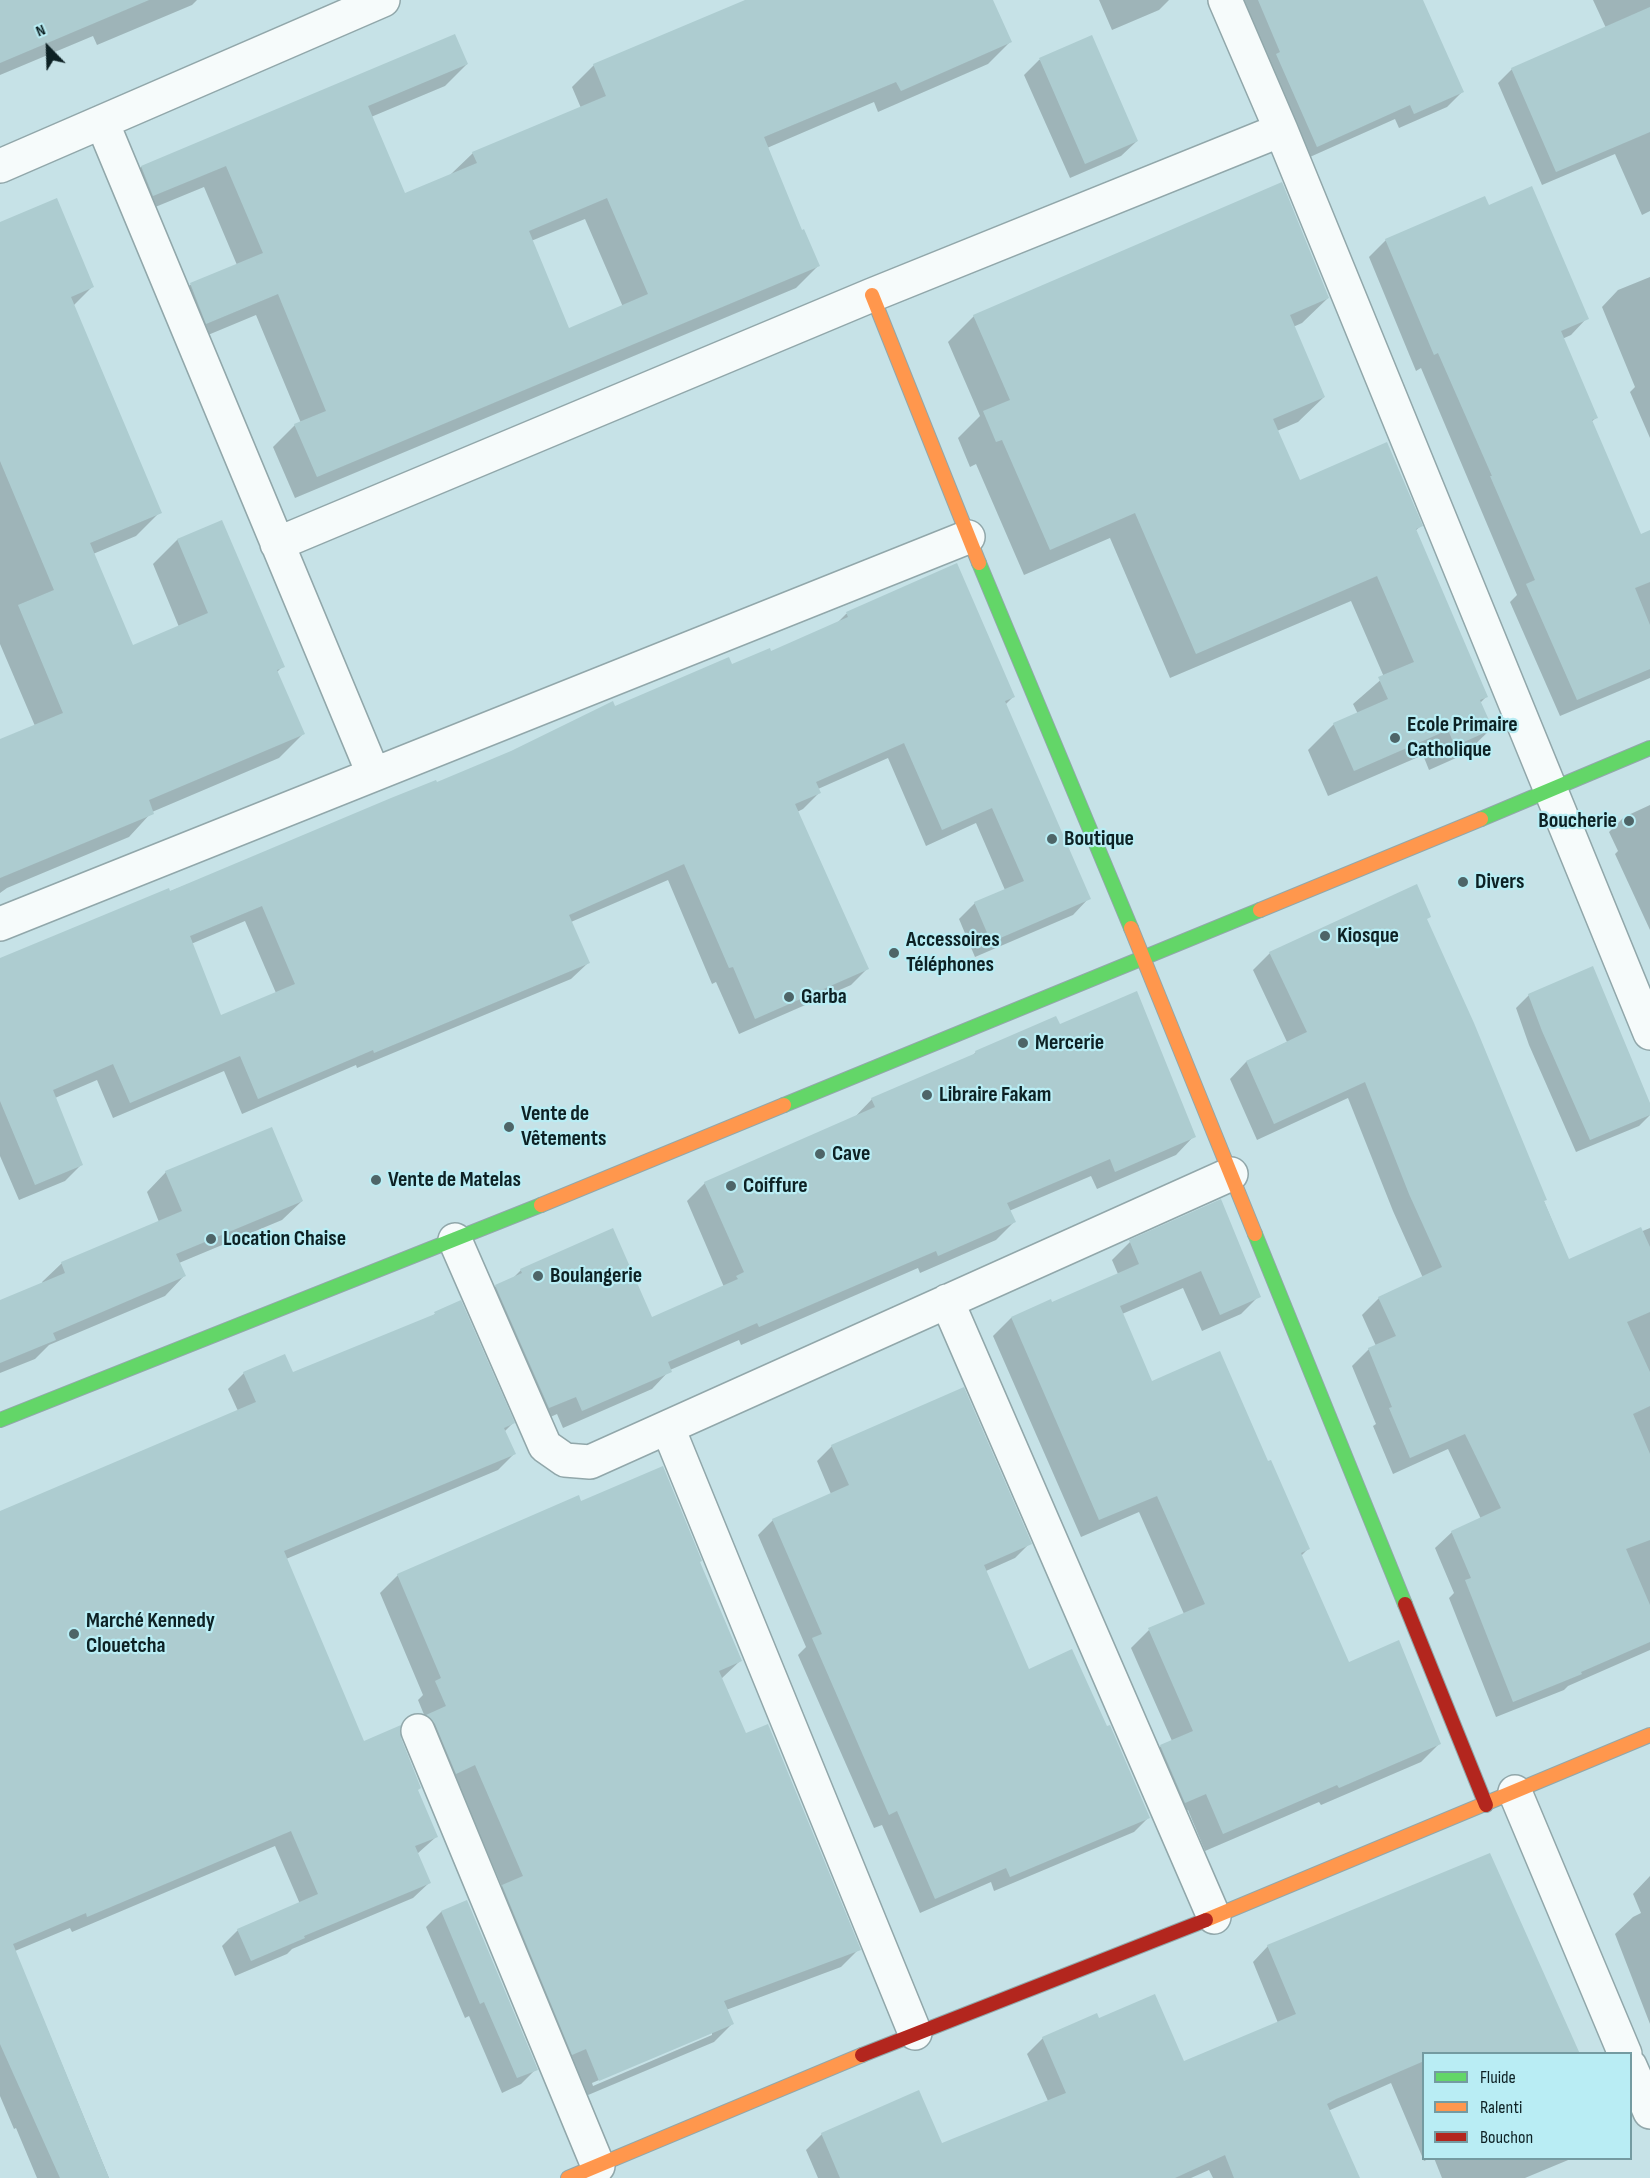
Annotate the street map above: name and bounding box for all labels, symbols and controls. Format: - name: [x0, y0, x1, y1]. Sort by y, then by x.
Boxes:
- north arrow: [18, 18, 78, 78]
- text: N: [33, 21, 48, 41]
- place label: Ecole Primaire Catholique: [1407, 712, 1518, 764]
- marker: Ecole Primaire Catholique: [1388, 731, 1402, 745]
- place label: Boucherie: [1538, 808, 1617, 834]
- marker: Boucherie: [1622, 814, 1636, 828]
- place label: Boutique: [1064, 826, 1134, 852]
- marker: Boutique: [1045, 832, 1059, 846]
- place label: Divers: [1475, 869, 1524, 895]
- marker: Divers: [1456, 875, 1470, 889]
- place label: Kiosque: [1337, 923, 1399, 949]
- place label: Accessoires Téléphones: [906, 927, 1000, 978]
- marker: Kiosque: [1318, 929, 1332, 943]
- marker: Accessoires Téléphones: [887, 946, 901, 960]
- place label: Garba: [801, 984, 847, 1010]
- marker: Garba: [782, 990, 796, 1004]
- place label: Mercerie: [1035, 1030, 1104, 1056]
- marker: Mercerie: [1016, 1036, 1030, 1050]
- place label: Libraire Fakam: [939, 1082, 1051, 1108]
- marker: Libraire Fakam: [920, 1088, 934, 1102]
- place label: Vente de Vêtements: [521, 1101, 606, 1152]
- marker: Vente de Vêtements: [502, 1120, 516, 1134]
- place label: Cave: [832, 1141, 870, 1167]
- marker: Cave: [813, 1147, 827, 1161]
- place label: Vente de Matelas: [388, 1167, 521, 1193]
- marker: Vente de Matelas: [369, 1173, 383, 1187]
- place label: Coiffure: [743, 1173, 808, 1199]
- marker: Coiffure: [724, 1179, 738, 1193]
- place label: Location Chaise: [223, 1226, 346, 1252]
- marker: Location Chaise: [204, 1232, 218, 1246]
- place label: Boulangerie: [550, 1263, 642, 1289]
- marker: Boulangerie: [531, 1269, 545, 1283]
- place label: Marché Kennedy Clouetcha: [86, 1608, 215, 1660]
- marker: Marché Kennedy Clouetcha: [67, 1627, 81, 1641]
- legend: [1422, 2052, 1632, 2160]
- text: Fluide: [1480, 2067, 1516, 2088]
- text: Ralenti: [1480, 2097, 1522, 2118]
- text: Bouchon: [1480, 2127, 1533, 2148]

